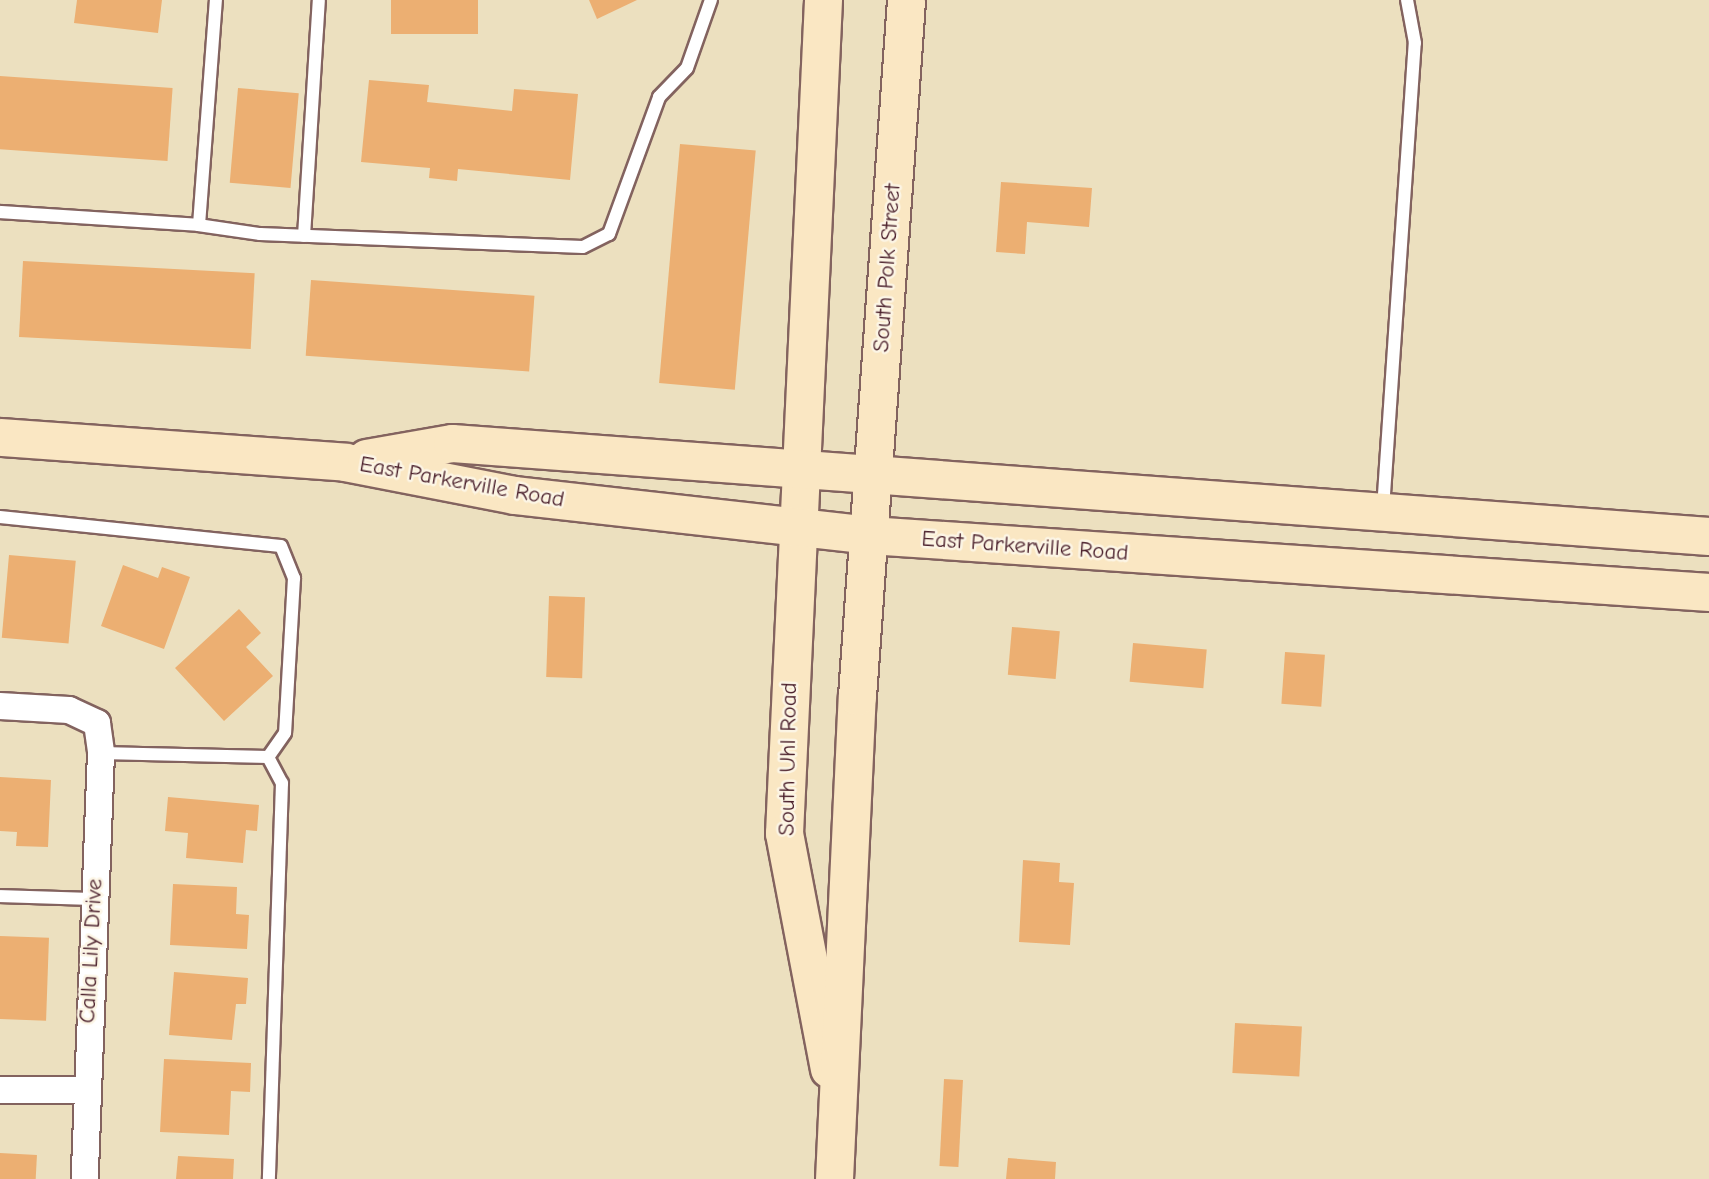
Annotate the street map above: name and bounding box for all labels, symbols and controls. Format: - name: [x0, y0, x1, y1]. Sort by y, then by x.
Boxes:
- street label: South Polk Street: [867, 183, 907, 353]
- street label: East Parkerville Road: [357, 450, 567, 514]
- street label: East Parkerville Road: [921, 525, 1129, 567]
- street label: South Uhl Road: [773, 682, 803, 836]
- street label: Calla Lily Drive: [73, 878, 109, 1024]

